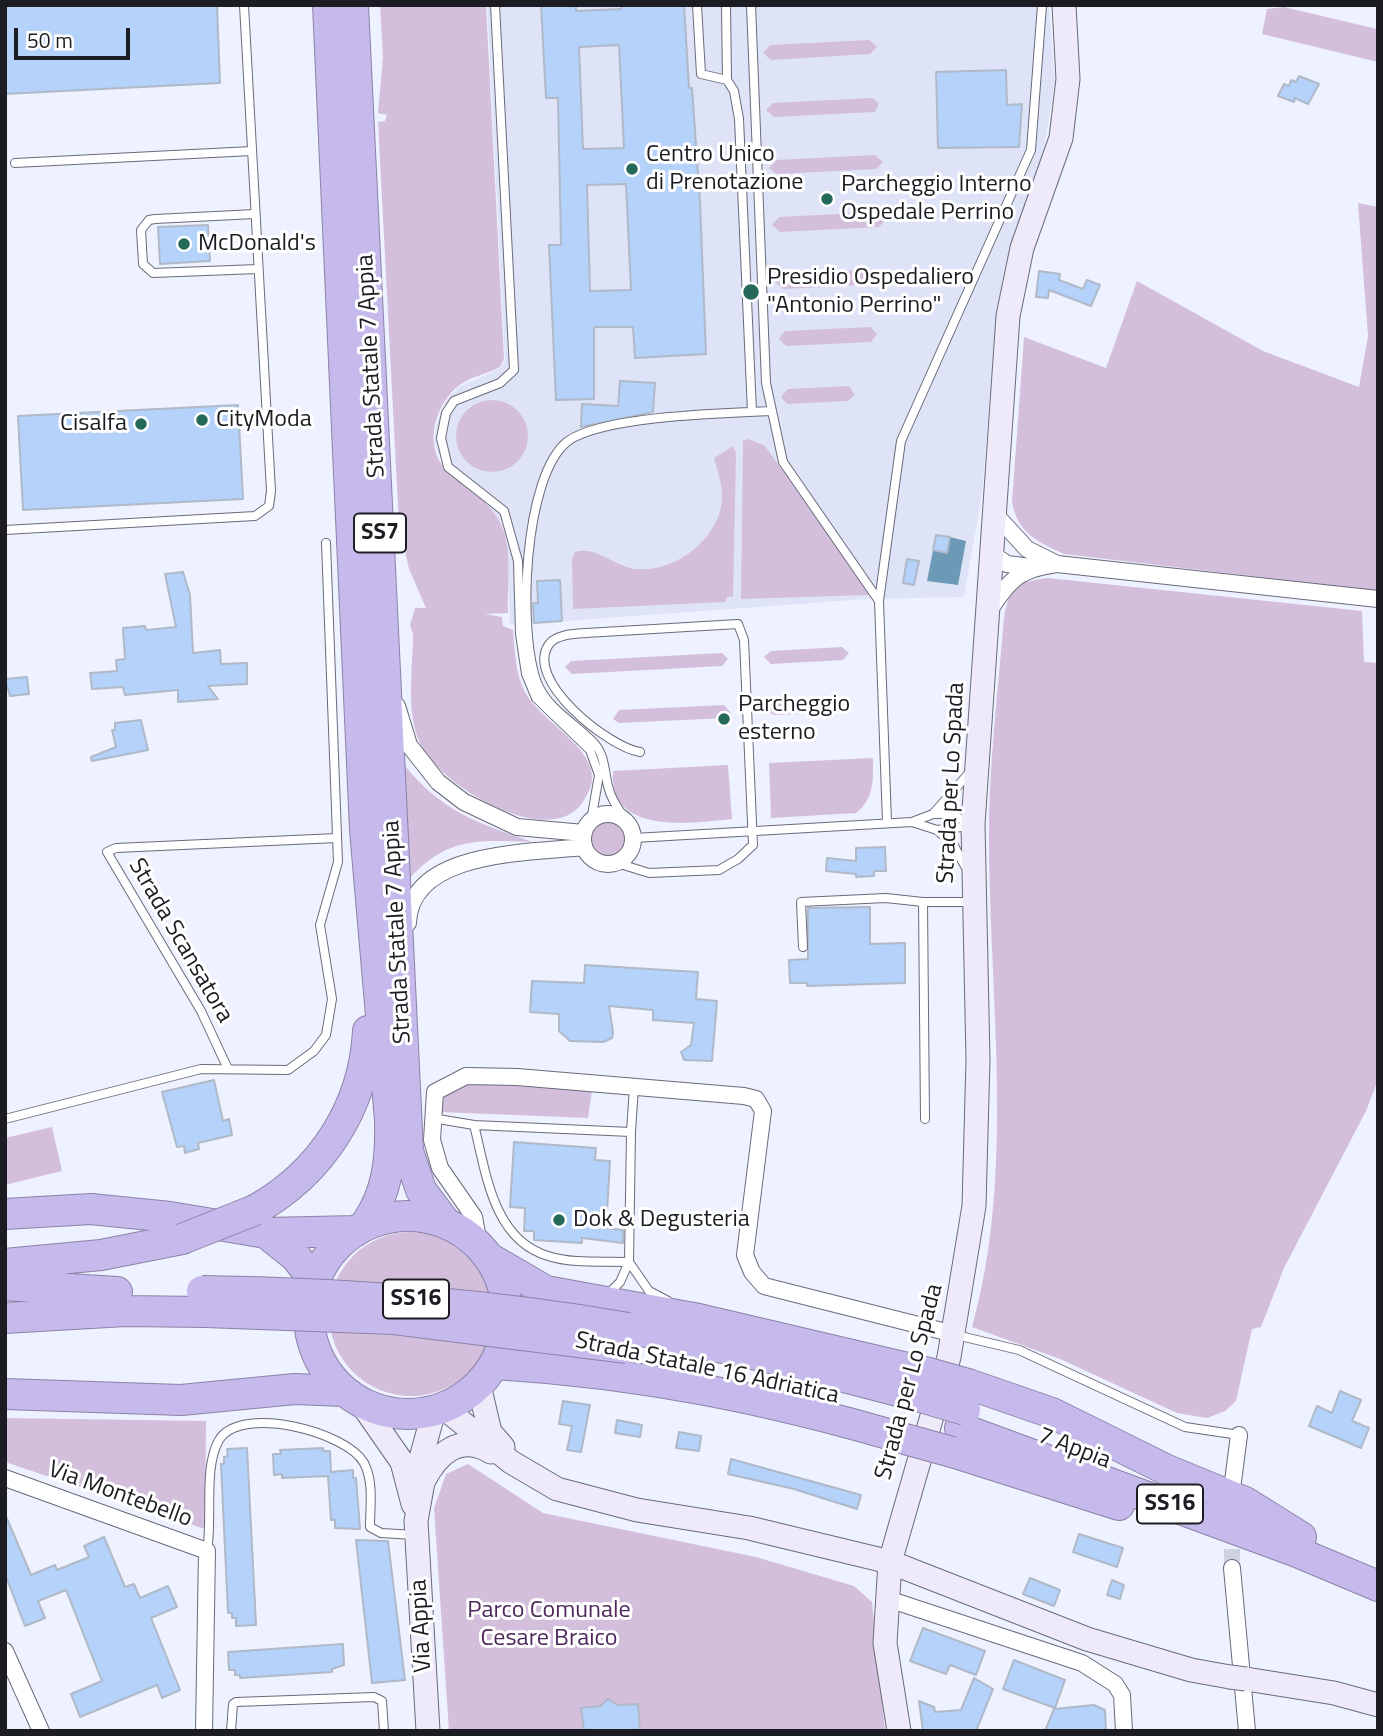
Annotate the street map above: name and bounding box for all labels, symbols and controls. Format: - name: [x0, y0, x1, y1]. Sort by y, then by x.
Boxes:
- scale bar: [18, 14, 133, 58]
- text: 50 m: [27, 24, 73, 56]
- place label: Centro Unico di Prenotazione: [646, 141, 803, 197]
- marker: Centro Unico di Prenotazione: [624, 161, 640, 177]
- place label: Parcheggio Interno Ospedale Perrino: [841, 171, 1032, 227]
- marker: Parcheggio Interno Ospedale Perrino: [819, 191, 835, 207]
- place label: McDonald's: [198, 230, 316, 258]
- marker: McDonald's: [176, 236, 192, 252]
- street label: Strada Statale 7 Appia: [352, 254, 392, 478]
- place label: Presidio Ospedaliero "Antonio Perrino": [767, 264, 974, 320]
- marker: Presidio Ospedaliero "Antonio Perrino": [741, 282, 761, 302]
- place label: CityModa: [216, 406, 312, 434]
- place label: Cisalfa: [60, 410, 127, 438]
- marker: CityModa: [194, 412, 210, 428]
- marker: Cisalfa: [133, 416, 149, 432]
- road number: SS7: [354, 513, 406, 552]
- street label: Strada per Lo Spada: [932, 682, 972, 884]
- place label: Parcheggio esterno: [738, 691, 850, 747]
- marker: Parcheggio esterno: [716, 711, 732, 727]
- street label: Strada Statale 7 Appia: [378, 820, 418, 1044]
- street label: Strada Scansatora: [121, 854, 239, 1028]
- place label: Dok & Degusteria: [573, 1206, 750, 1234]
- marker: Dok & Degusteria: [551, 1212, 567, 1228]
- road number: SS16: [383, 1280, 449, 1318]
- street label: Strada per Lo Spada: [870, 1281, 950, 1483]
- street label: Strada Statale 16 Adriatica: [572, 1327, 842, 1411]
- street label: 7 Appia: [1034, 1422, 1114, 1476]
- street label: Via Montebello: [44, 1456, 196, 1534]
- road number: SS16: [1137, 1484, 1203, 1524]
- street label: Via Appia: [405, 1579, 439, 1673]
- park label: Parco Comunale Cesare Braico: [467, 1597, 631, 1653]

